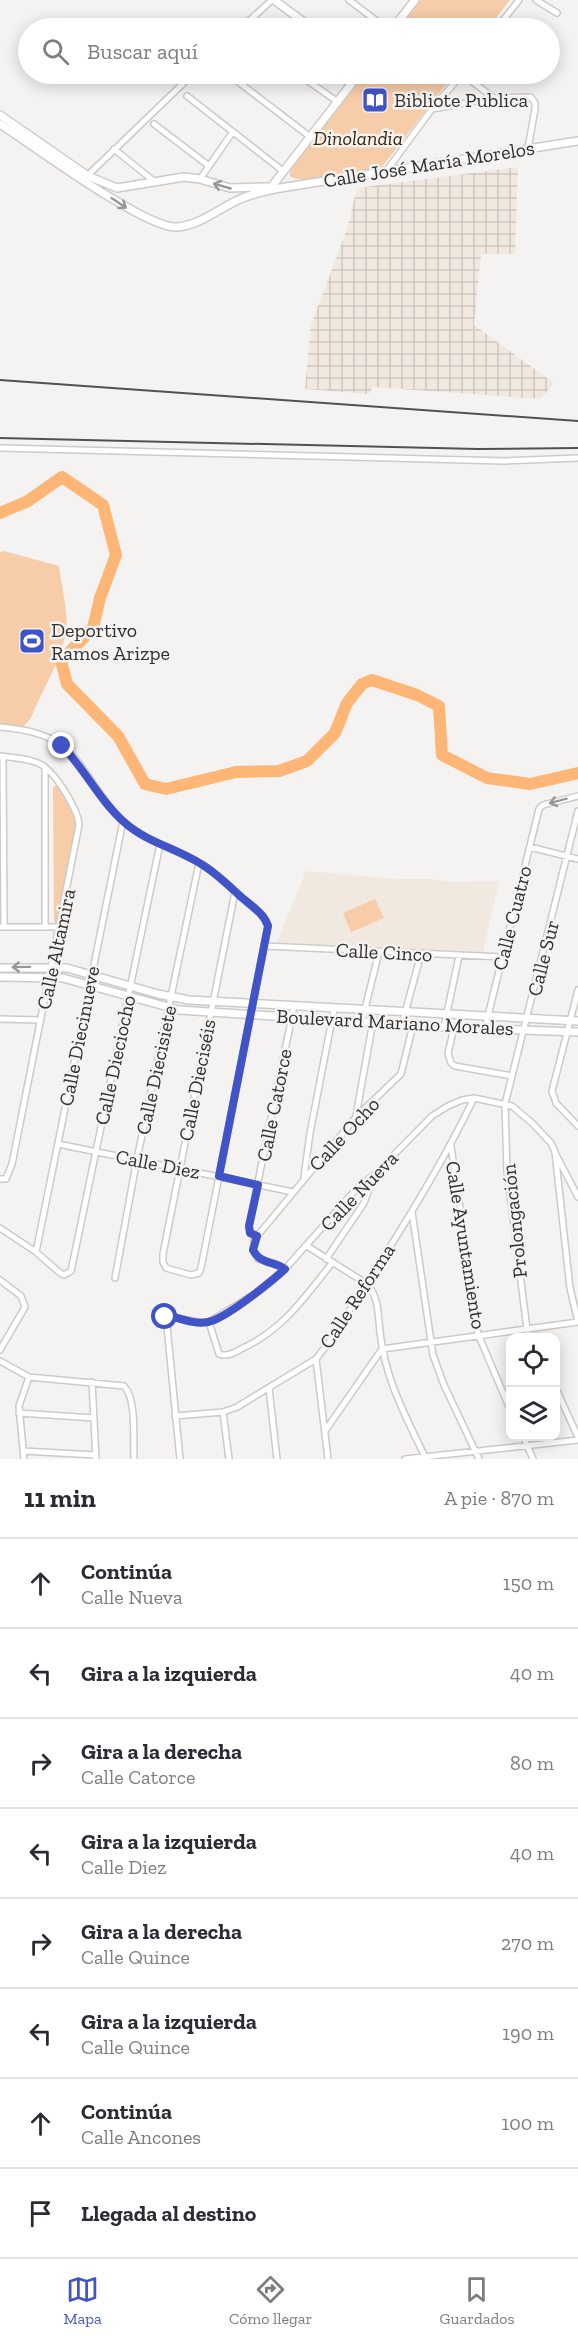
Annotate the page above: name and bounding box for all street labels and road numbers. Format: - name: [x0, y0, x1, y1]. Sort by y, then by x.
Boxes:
- street label: Calle José María Morelos: [322, 135, 536, 193]
- street label: Calle Cuatro: [487, 863, 537, 973]
- street label: Calle Altamira: [31, 886, 81, 1012]
- street label: Calle Sur: [522, 918, 564, 998]
- street label: Calle Cinco: [335, 937, 433, 967]
- street label: Calle Diecinueve: [54, 964, 104, 1108]
- street label: Calle Dieciocho: [90, 993, 140, 1127]
- street label: Calle Diecisiete: [131, 1003, 181, 1137]
- street label: Boulevard Mariano Morales: [276, 1004, 514, 1040]
- street label: Calle Dieciséis: [173, 1017, 221, 1143]
- street label: Calle Catorce: [251, 1047, 297, 1163]
- street label: Calle Ocho: [304, 1092, 384, 1176]
- street label: Calle Diez: [114, 1144, 202, 1184]
- street label: Calle Nueva: [315, 1146, 403, 1236]
- street label: Calle Ayuntamiento: [441, 1159, 491, 1331]
- street label: Prolongación: [496, 1162, 532, 1279]
- street label: Calle Reforma: [314, 1239, 400, 1353]

